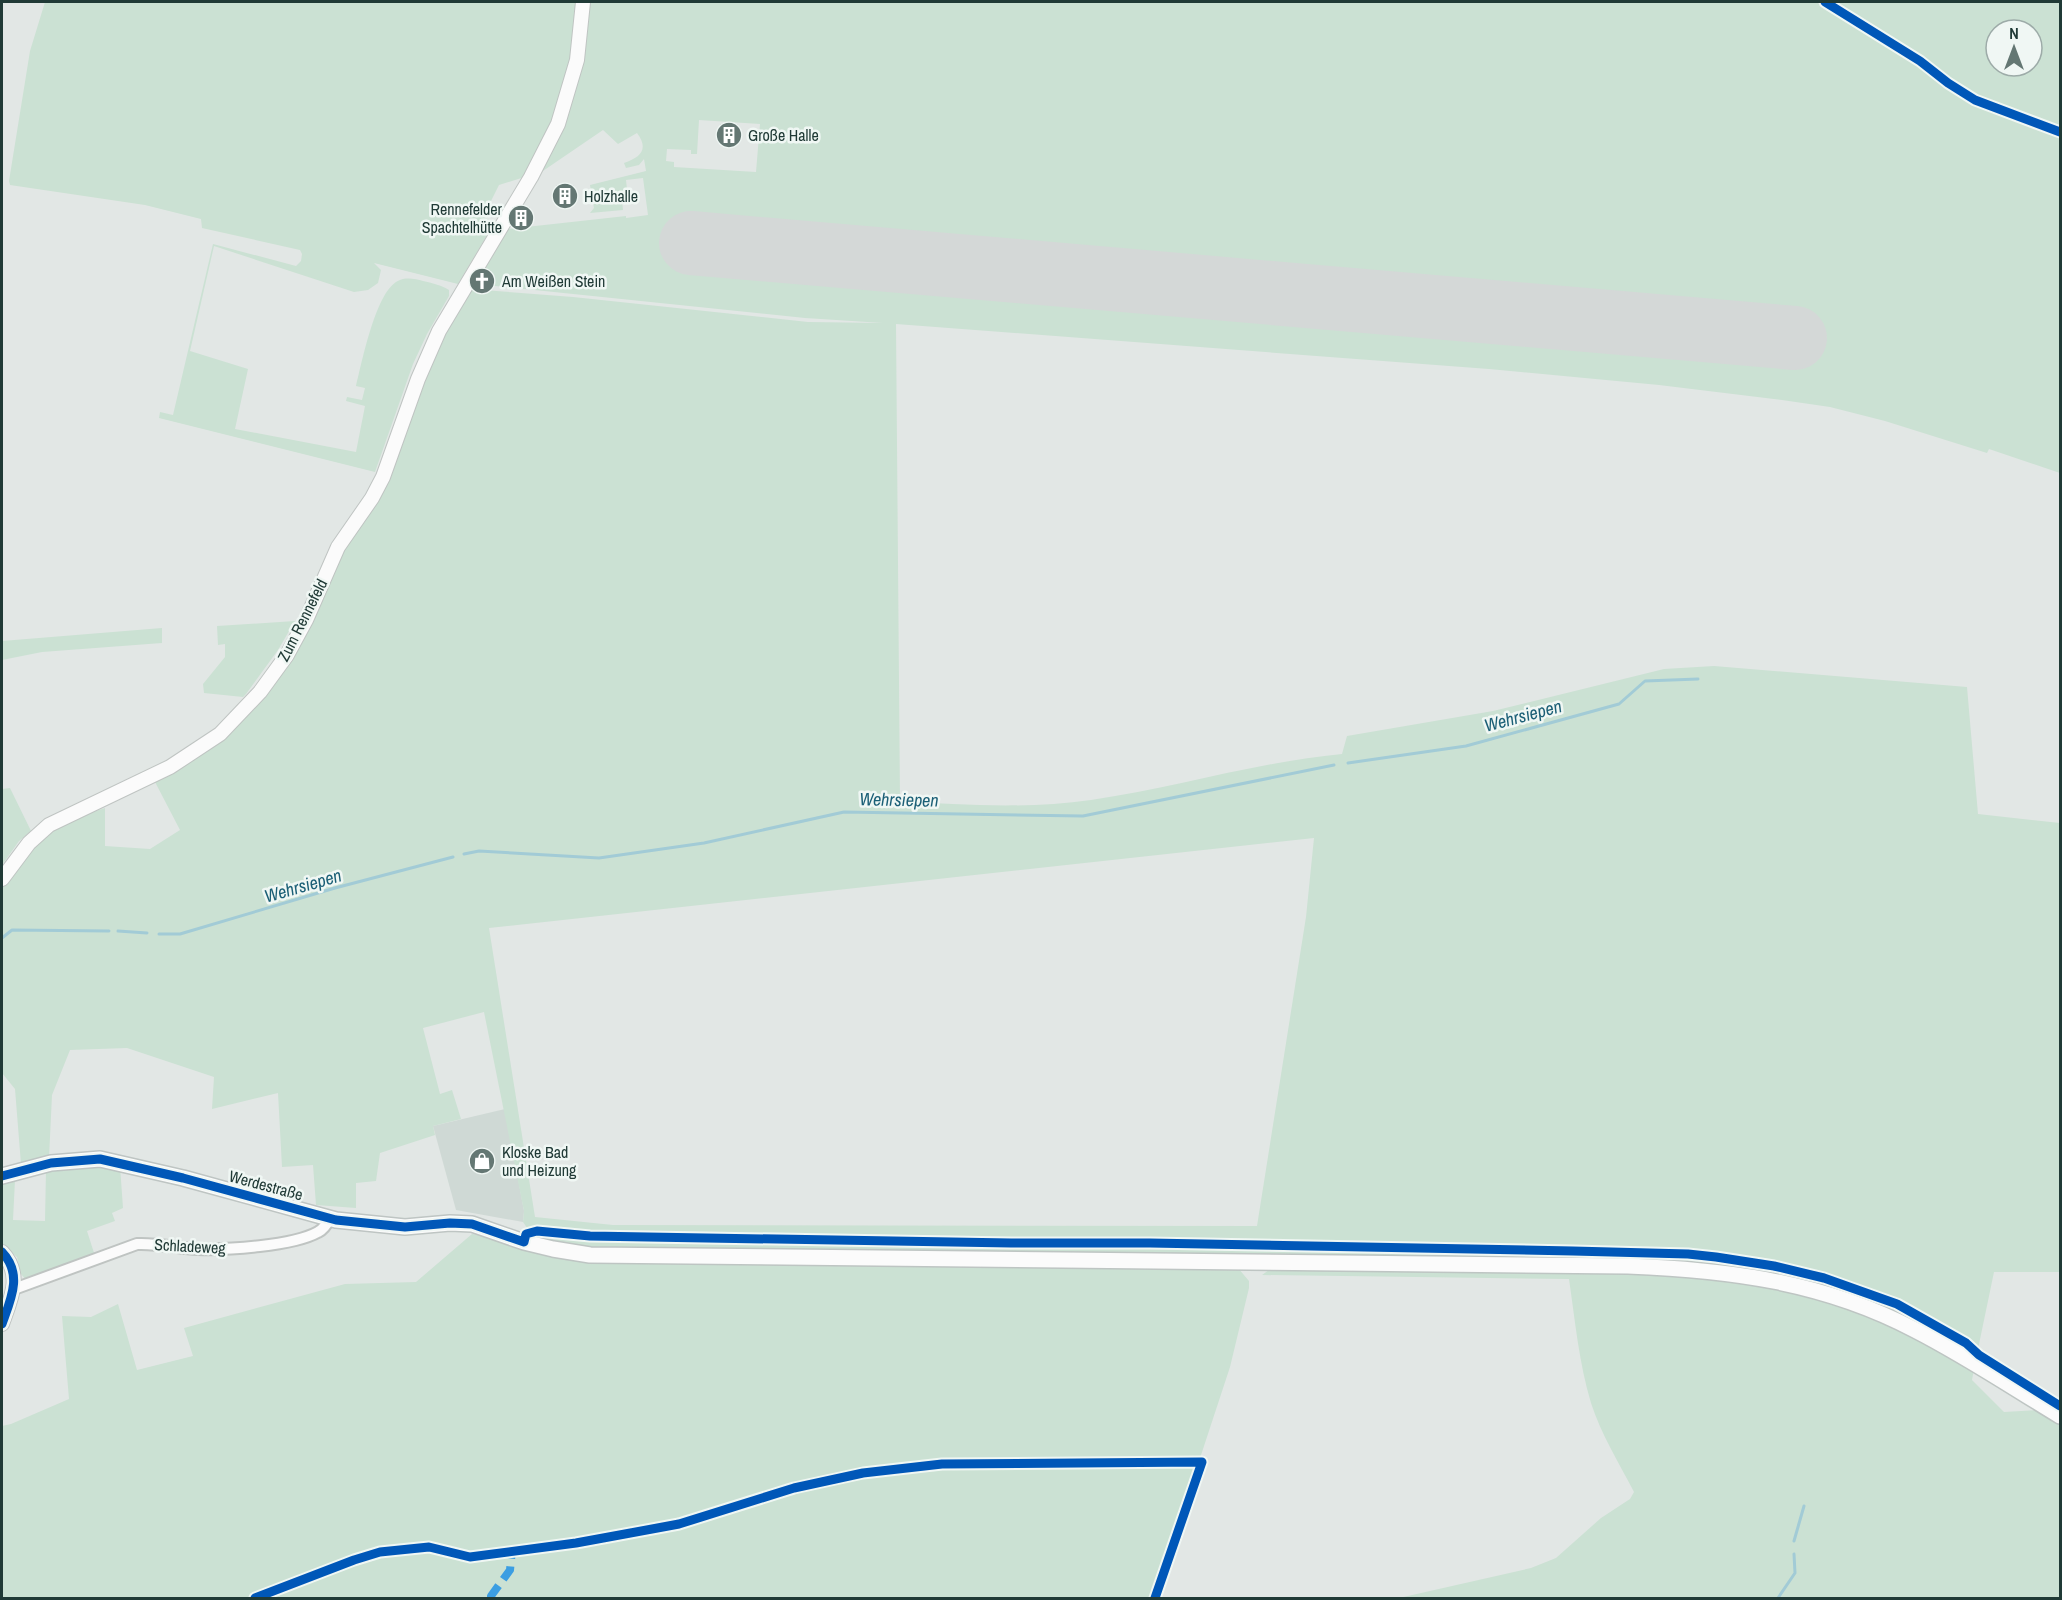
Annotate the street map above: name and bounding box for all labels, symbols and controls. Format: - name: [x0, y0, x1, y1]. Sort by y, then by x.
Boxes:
- north arrow: [1984, 18, 2044, 78]
- text: N: [2009, 22, 2019, 44]
- building icon: Große Halle: [714, 120, 744, 150]
- place label: Große Halle: [748, 124, 819, 146]
- building icon: Holzhalle: [550, 181, 580, 211]
- place label: Holzhalle: [584, 185, 638, 207]
- place label: Rennefelder Spachtelhütte: [422, 198, 503, 238]
- building icon: Rennefelder Spachtelhütte: [506, 203, 536, 233]
- church icon: Am Weißen Stein: [467, 266, 497, 296]
- place label: Am Weißen Stein: [501, 270, 605, 292]
- street label: Zum Rennefeld: [272, 575, 332, 665]
- water label: Wehrsiepen: [1481, 693, 1564, 738]
- water label: Wehrsiepen: [859, 786, 939, 813]
- water label: Wehrsiepen: [261, 863, 344, 908]
- place label: Kloske Bad und Heizung: [502, 1141, 577, 1181]
- shop icon: Kloske Bad und Heizung: [467, 1146, 497, 1176]
- street label: Werdestraße: [227, 1165, 305, 1205]
- street label: Schladeweg: [154, 1233, 227, 1259]

